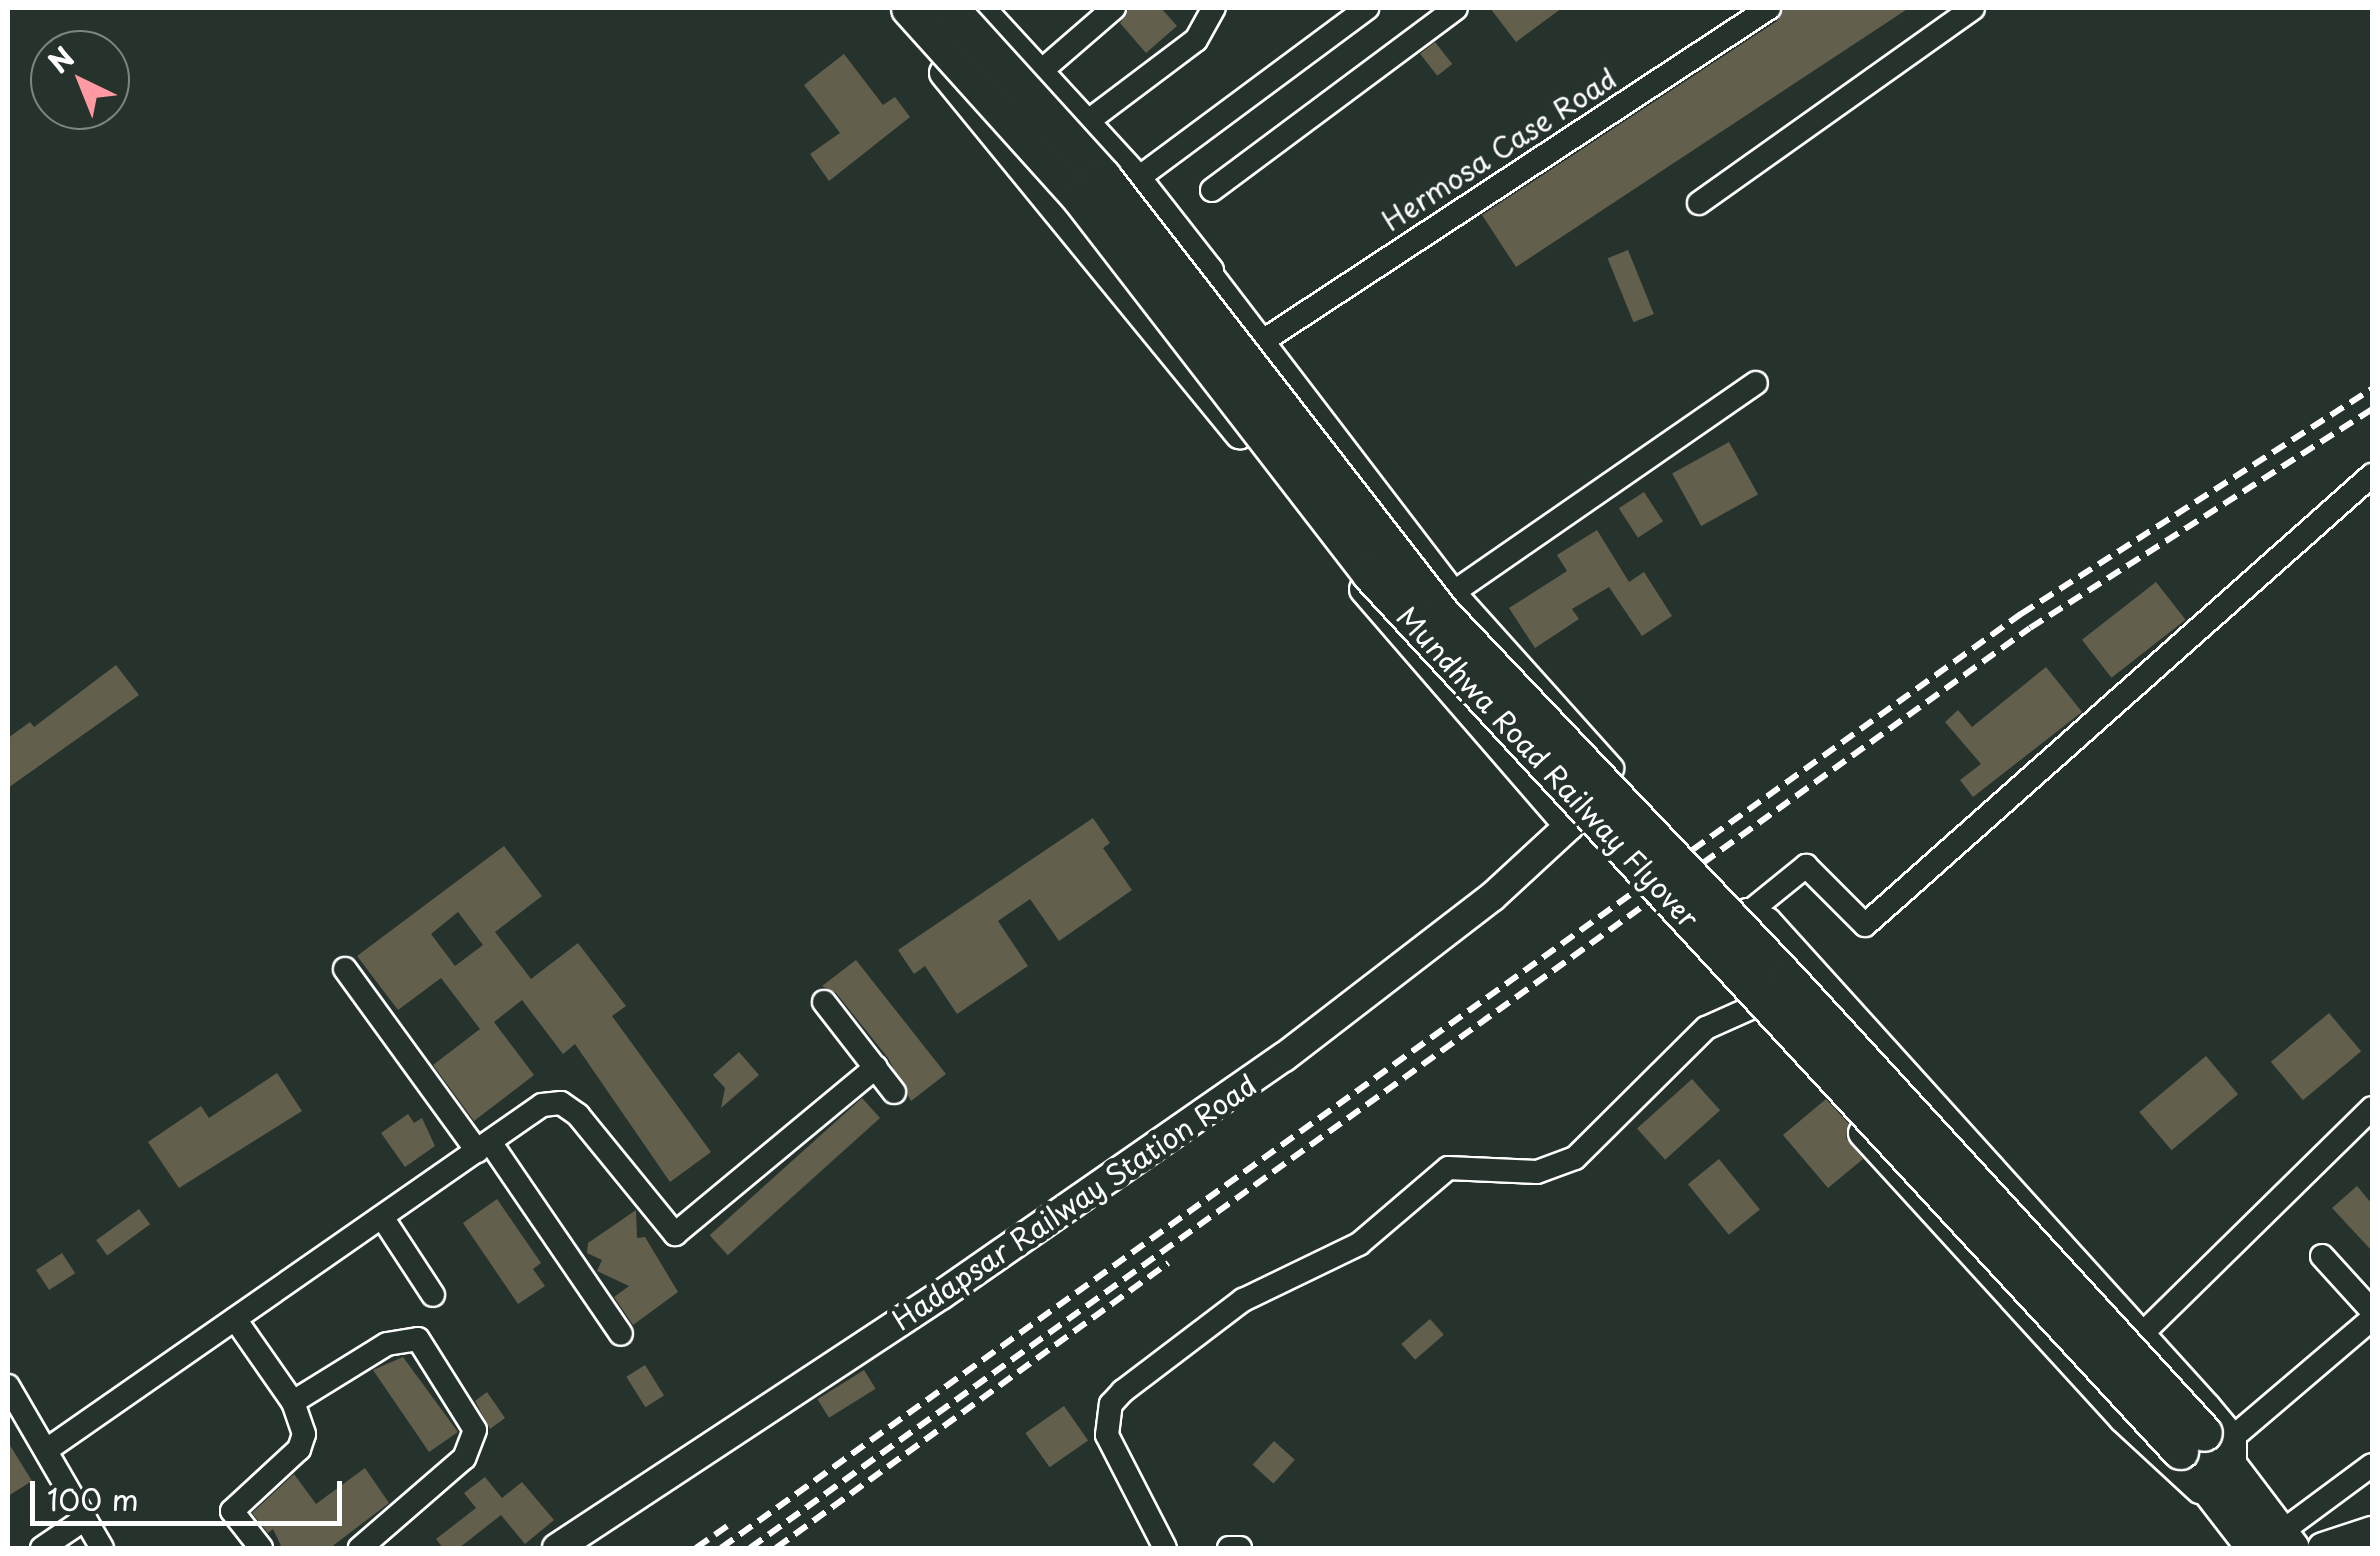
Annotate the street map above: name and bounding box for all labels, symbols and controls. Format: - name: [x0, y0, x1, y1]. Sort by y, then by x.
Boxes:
- north arrow: [30, 30, 130, 130]
- text: N: [38, 36, 83, 82]
- street label: Hermosa Case Road: [1376, 61, 1622, 237]
- street label: Mundhwa Road Railway Flyover: [1389, 598, 1707, 936]
- street label: Hadapsar Railway Station Road: [886, 1068, 1262, 1336]
- scale bar: [35, 1461, 348, 1523]
- text: 100 m: [47, 1476, 139, 1521]

